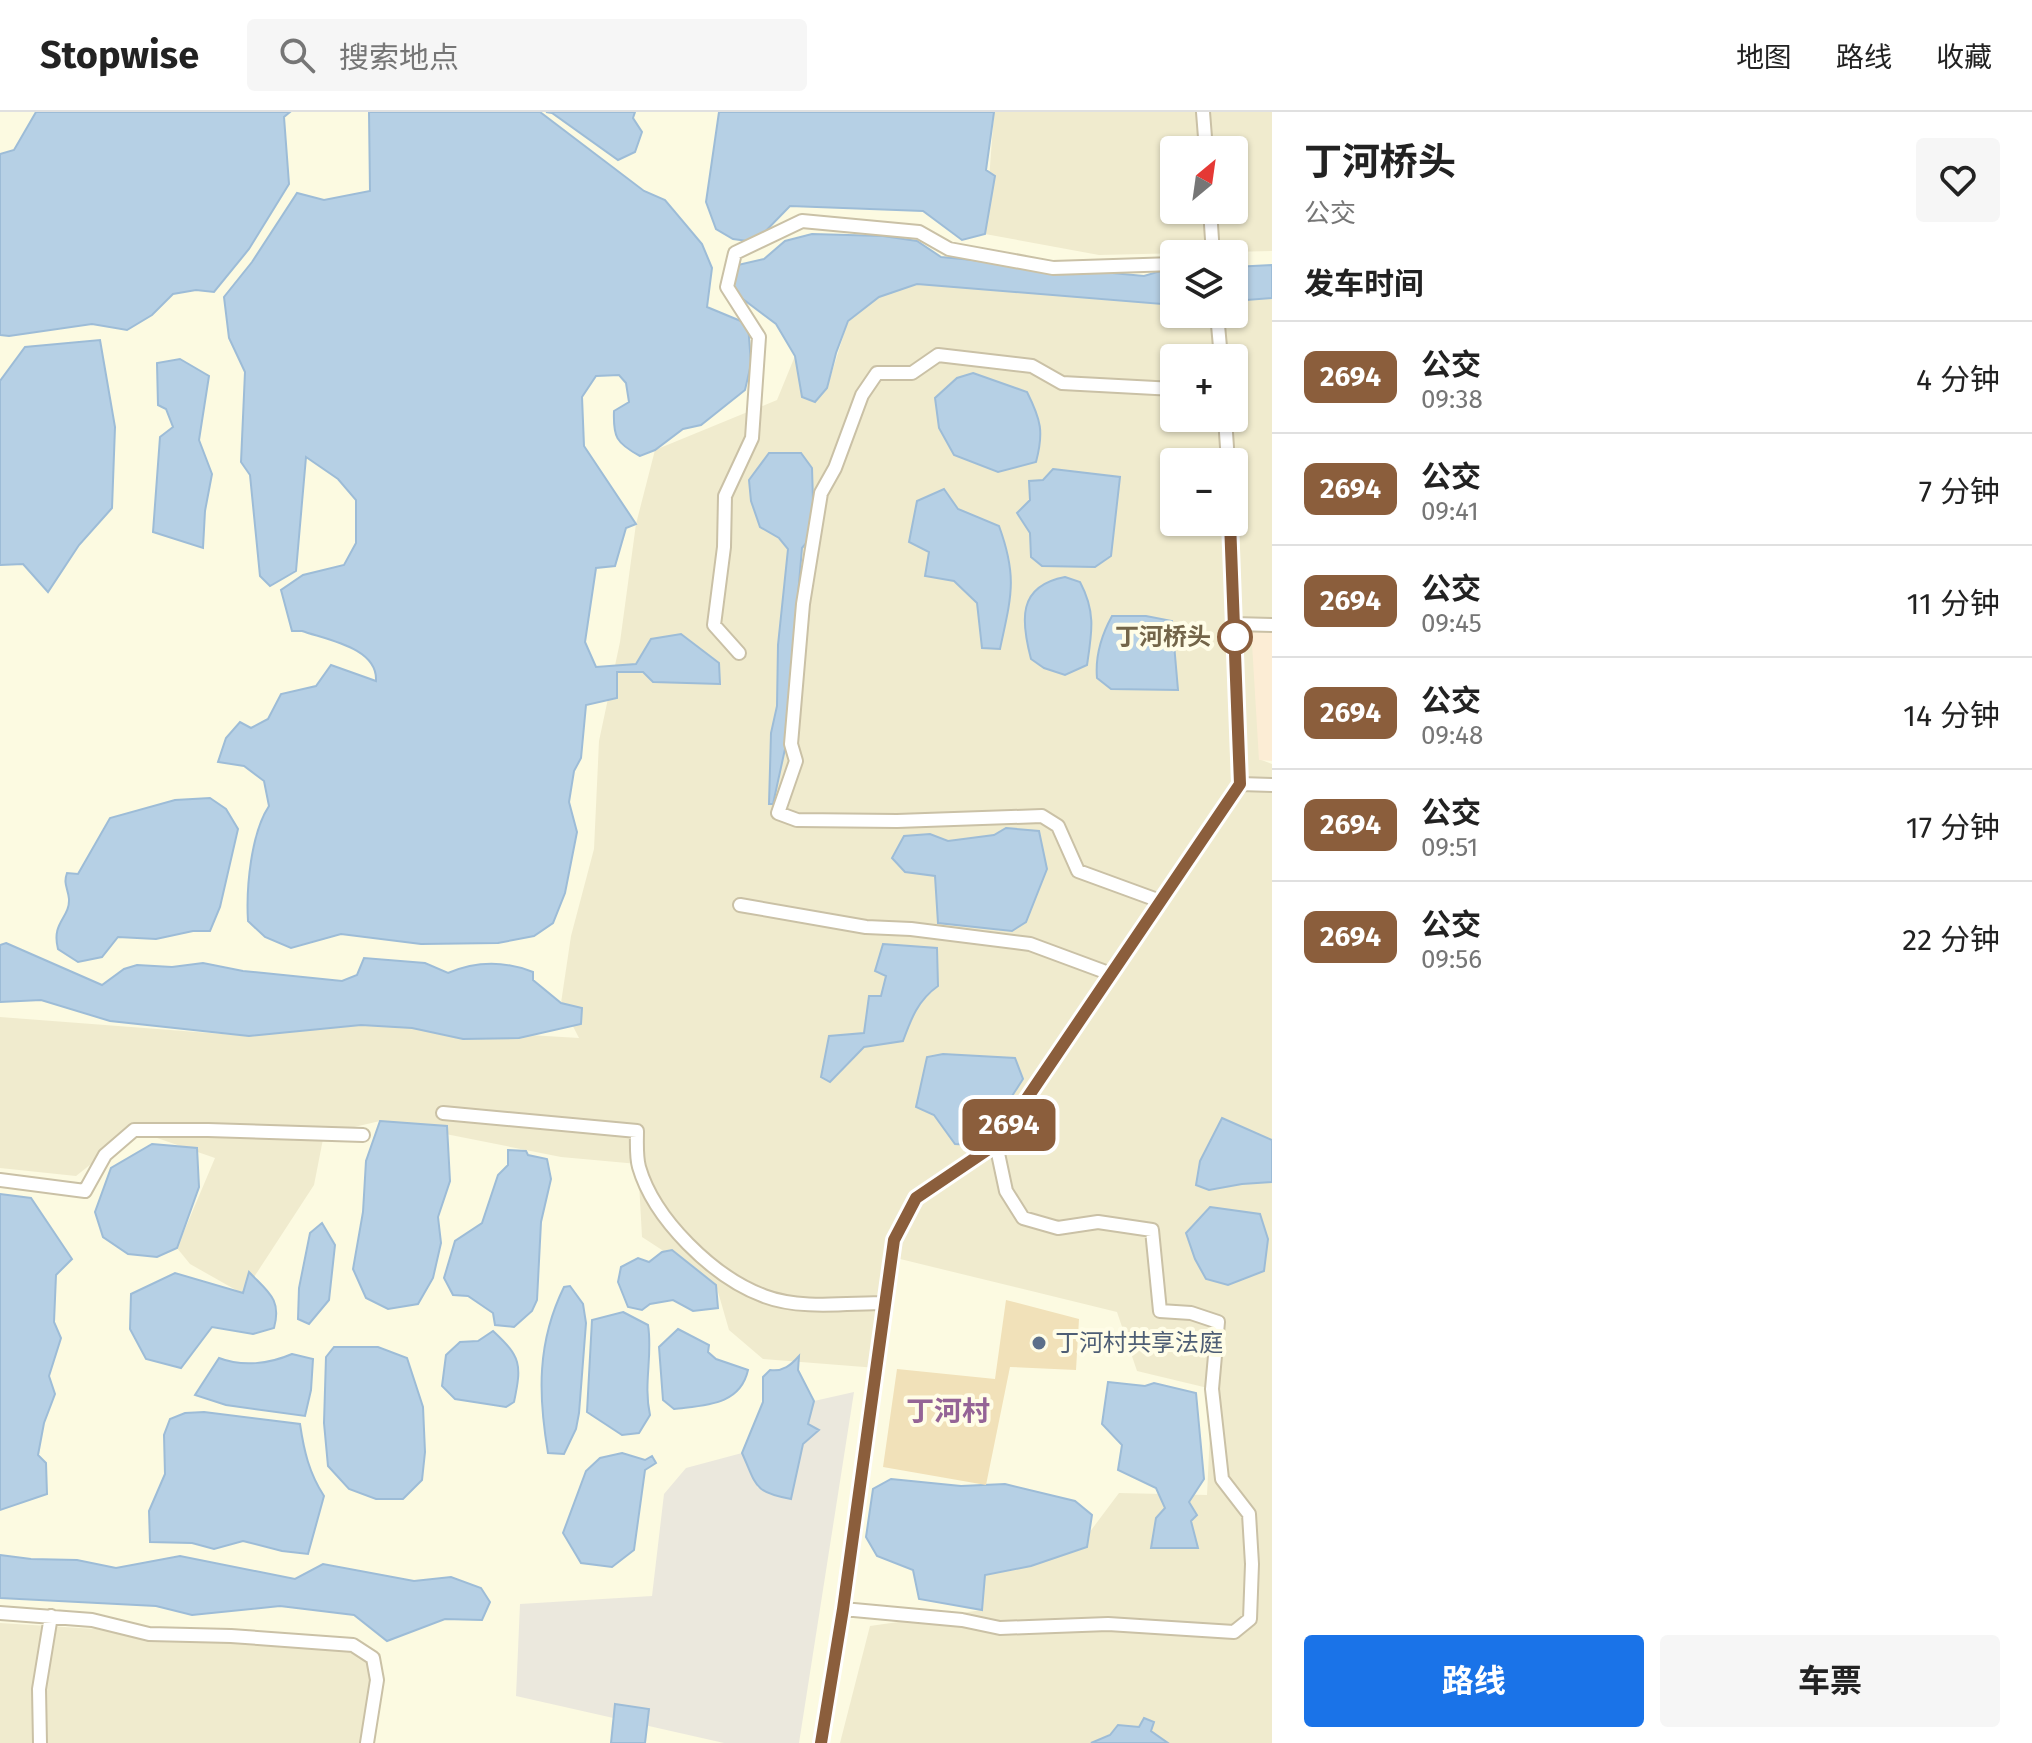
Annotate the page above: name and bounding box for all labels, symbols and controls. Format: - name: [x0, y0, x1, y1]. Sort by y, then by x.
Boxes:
- search box: [247, 19, 807, 91]
- text: Stopwise: [40, 32, 199, 78]
- icon: search: [275, 33, 319, 77]
- text: 搜索地点: [339, 40, 459, 76]
- text: 地图: [1736, 41, 1792, 74]
- text: 路线: [1836, 41, 1892, 74]
- text: 收藏: [1936, 41, 1992, 74]
- north arrow: [1160, 136, 1248, 224]
- map controls: [1160, 136, 1248, 536]
- button: heart: [1916, 138, 2000, 222]
- text: 丁河桥头: [1304, 139, 1456, 185]
- text: 公交: [1304, 198, 1356, 229]
- button: layers: [1160, 240, 1248, 328]
- text: 发车时间: [1304, 266, 1424, 302]
- button: +: [1160, 344, 1248, 432]
- text: 公交: [1421, 347, 1481, 383]
- text: 2694: [1320, 360, 1381, 393]
- text: 4 分钟: [1916, 362, 2000, 398]
- text: 09:38: [1421, 384, 1483, 415]
- button: −: [1160, 448, 1248, 536]
- text: 公交: [1421, 459, 1481, 495]
- text: 2694: [1320, 472, 1381, 505]
- text: 7 分钟: [1919, 474, 2000, 510]
- text: 09:41: [1421, 496, 1479, 527]
- text: 公交: [1421, 571, 1481, 607]
- text: 2694: [1320, 584, 1381, 617]
- text: 11 分钟: [1906, 586, 2000, 622]
- text: 09:45: [1421, 608, 1482, 639]
- marker: 丁河桥头: [1218, 620, 1252, 654]
- place label: 丁河桥头: [1115, 623, 1211, 651]
- text: 公交: [1421, 683, 1481, 719]
- text: 2694: [1320, 696, 1381, 729]
- text: 14 分钟: [1903, 698, 2000, 734]
- text: 09:48: [1421, 720, 1483, 751]
- text: 公交: [1421, 795, 1481, 831]
- text: 2694: [1320, 808, 1381, 841]
- text: 17 分钟: [1906, 810, 2000, 846]
- text: 09:51: [1421, 832, 1478, 863]
- text: 公交: [1421, 907, 1481, 943]
- text: 2694: [1320, 920, 1381, 953]
- text: 22 分钟: [1902, 922, 2000, 958]
- text: 09:56: [1421, 944, 1482, 975]
- line badge: 2694: [953, 1099, 1065, 1151]
- text: 2694: [978, 1108, 1040, 1141]
- place label: 丁河村共享法庭: [1055, 1329, 1223, 1357]
- marker: 丁河村共享法庭: [1030, 1334, 1048, 1352]
- district label: 丁河村: [906, 1395, 990, 1428]
- button: 路线: [1304, 1635, 1644, 1727]
- button: 车票: [1660, 1635, 2000, 1727]

